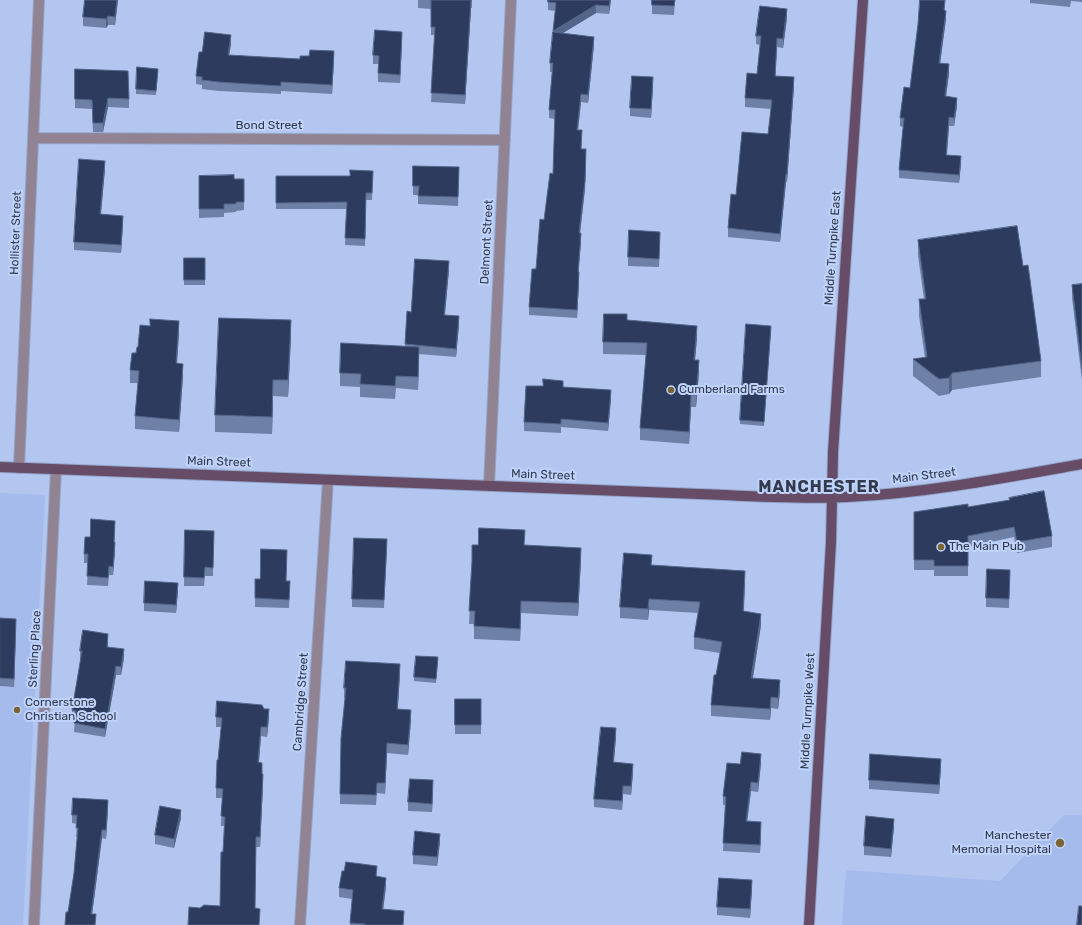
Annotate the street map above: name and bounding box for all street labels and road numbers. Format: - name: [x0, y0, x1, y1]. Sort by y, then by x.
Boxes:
- street label: Bond Street: [236, 119, 302, 133]
- street label: Middle Turnpike East: [822, 190, 844, 306]
- street label: Hollister Street: [7, 191, 25, 275]
- street label: Delmont Street: [478, 199, 496, 285]
- street label: Main Street: [187, 454, 251, 470]
- street label: Main Street: [891, 465, 957, 487]
- street label: Main Street: [511, 467, 575, 483]
- street label: Sterling Place: [26, 610, 44, 688]
- street label: Cambridge Street: [290, 652, 312, 752]
- street label: Middle Turnpike West: [798, 652, 818, 770]

